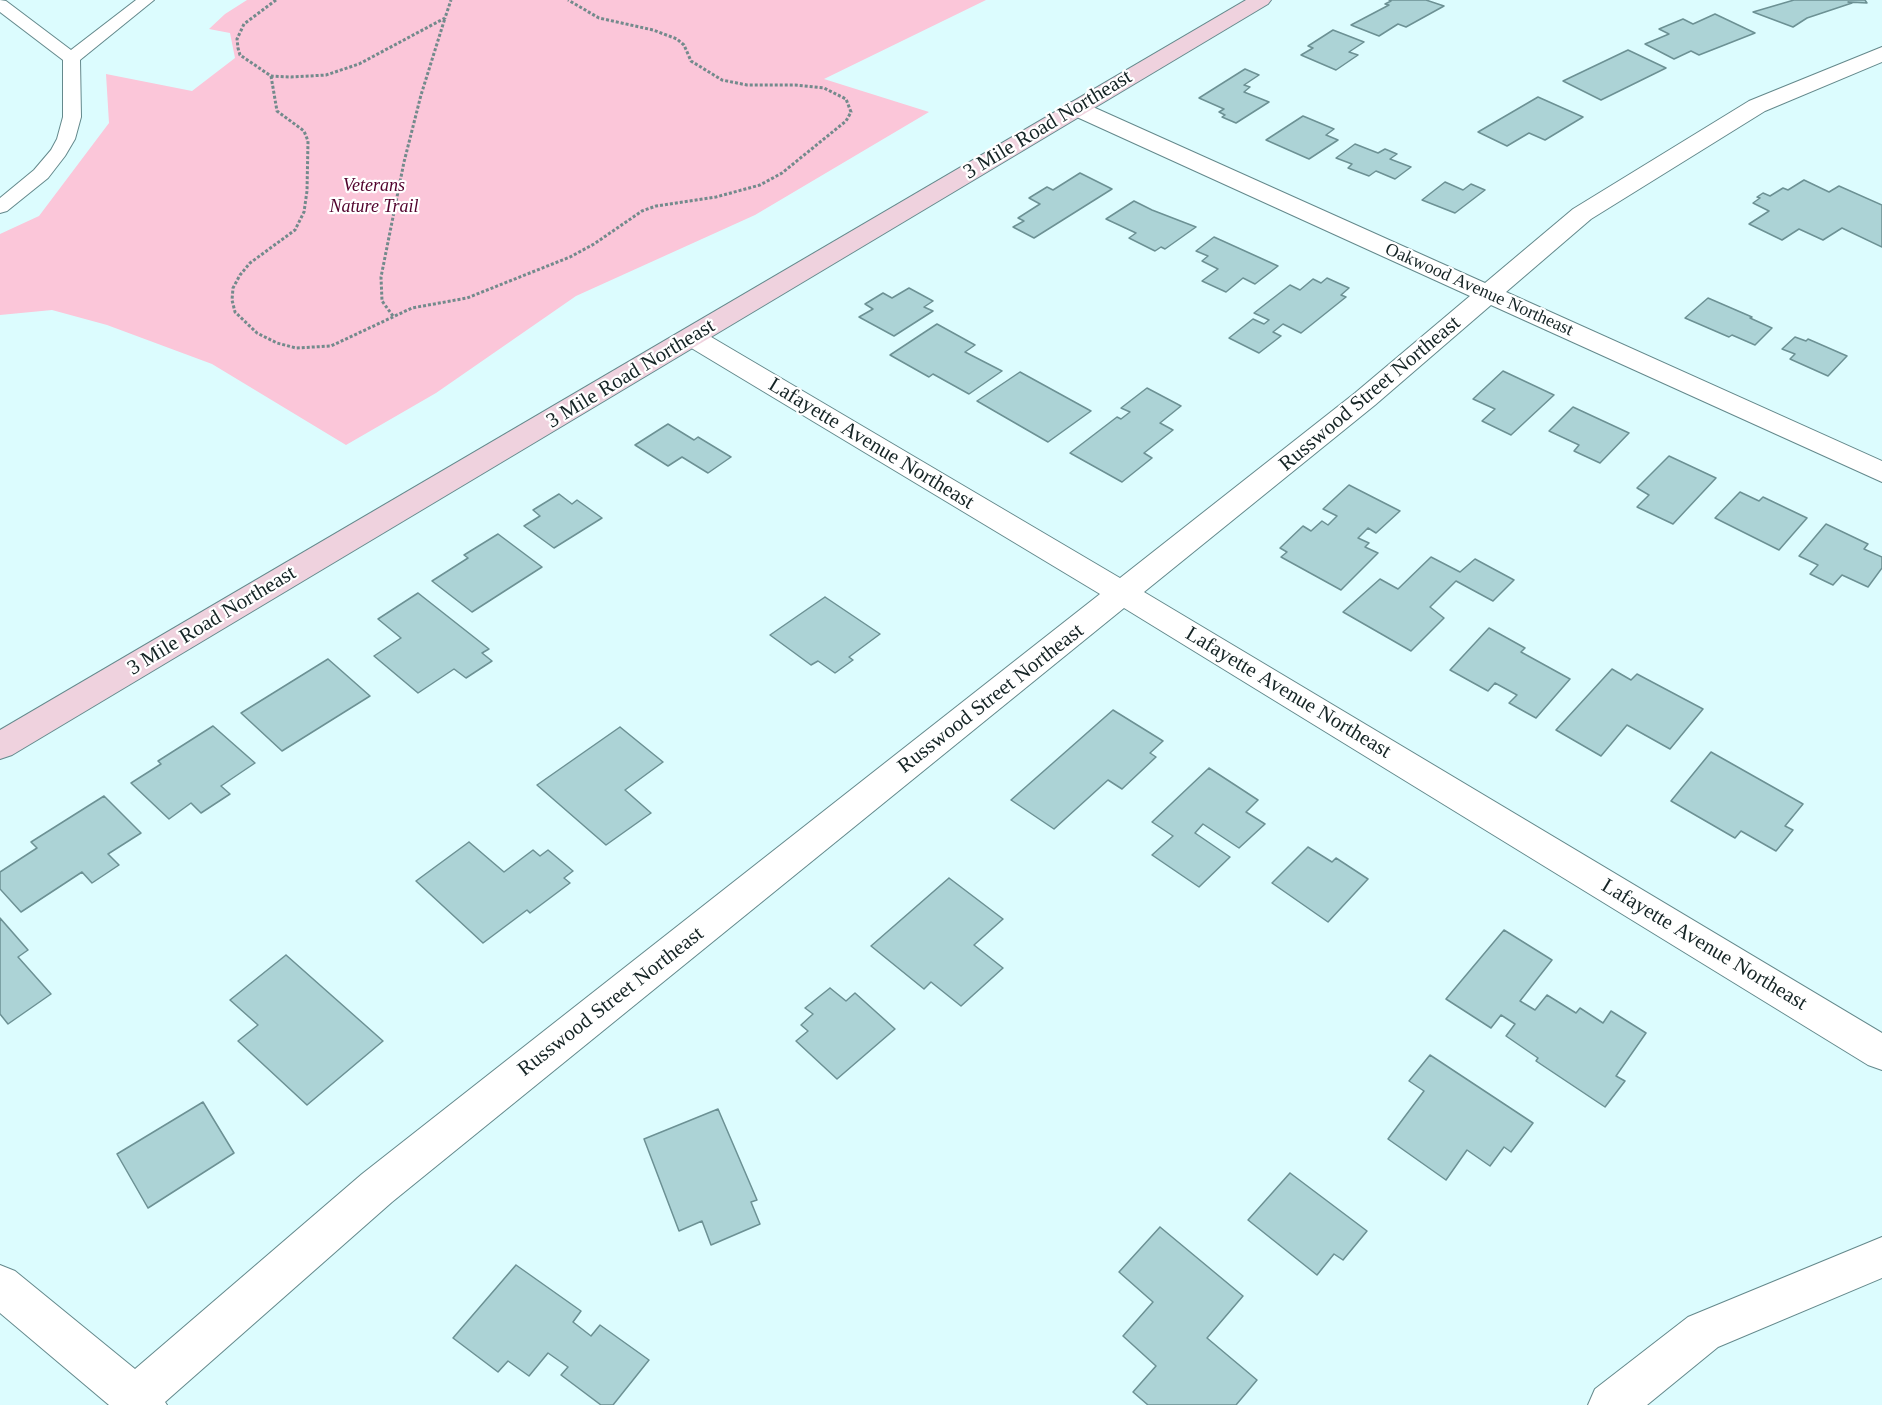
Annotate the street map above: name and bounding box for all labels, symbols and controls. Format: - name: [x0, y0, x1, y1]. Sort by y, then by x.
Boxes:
- street label: 3 Mile Road Northeast: [959, 65, 1137, 185]
- park label: Veterans Nature Trail: [330, 175, 418, 218]
- street label: Oakwood Avenue Northeast: [1382, 239, 1576, 341]
- street label: Russwood Street Northeast: [1274, 311, 1466, 477]
- street label: 3 Mile Road Northeast: [542, 314, 720, 434]
- street label: Lafayette Avenue Northeast: [764, 373, 978, 515]
- street label: 3 Mile Road Northeast: [123, 561, 301, 681]
- street label: Russwood Street Northeast: [893, 619, 1089, 779]
- street label: Lafayette Avenue Northeast: [1181, 622, 1395, 764]
- street label: Lafayette Avenue Northeast: [1597, 874, 1811, 1016]
- street label: Russwood Street Northeast: [513, 922, 709, 1082]

